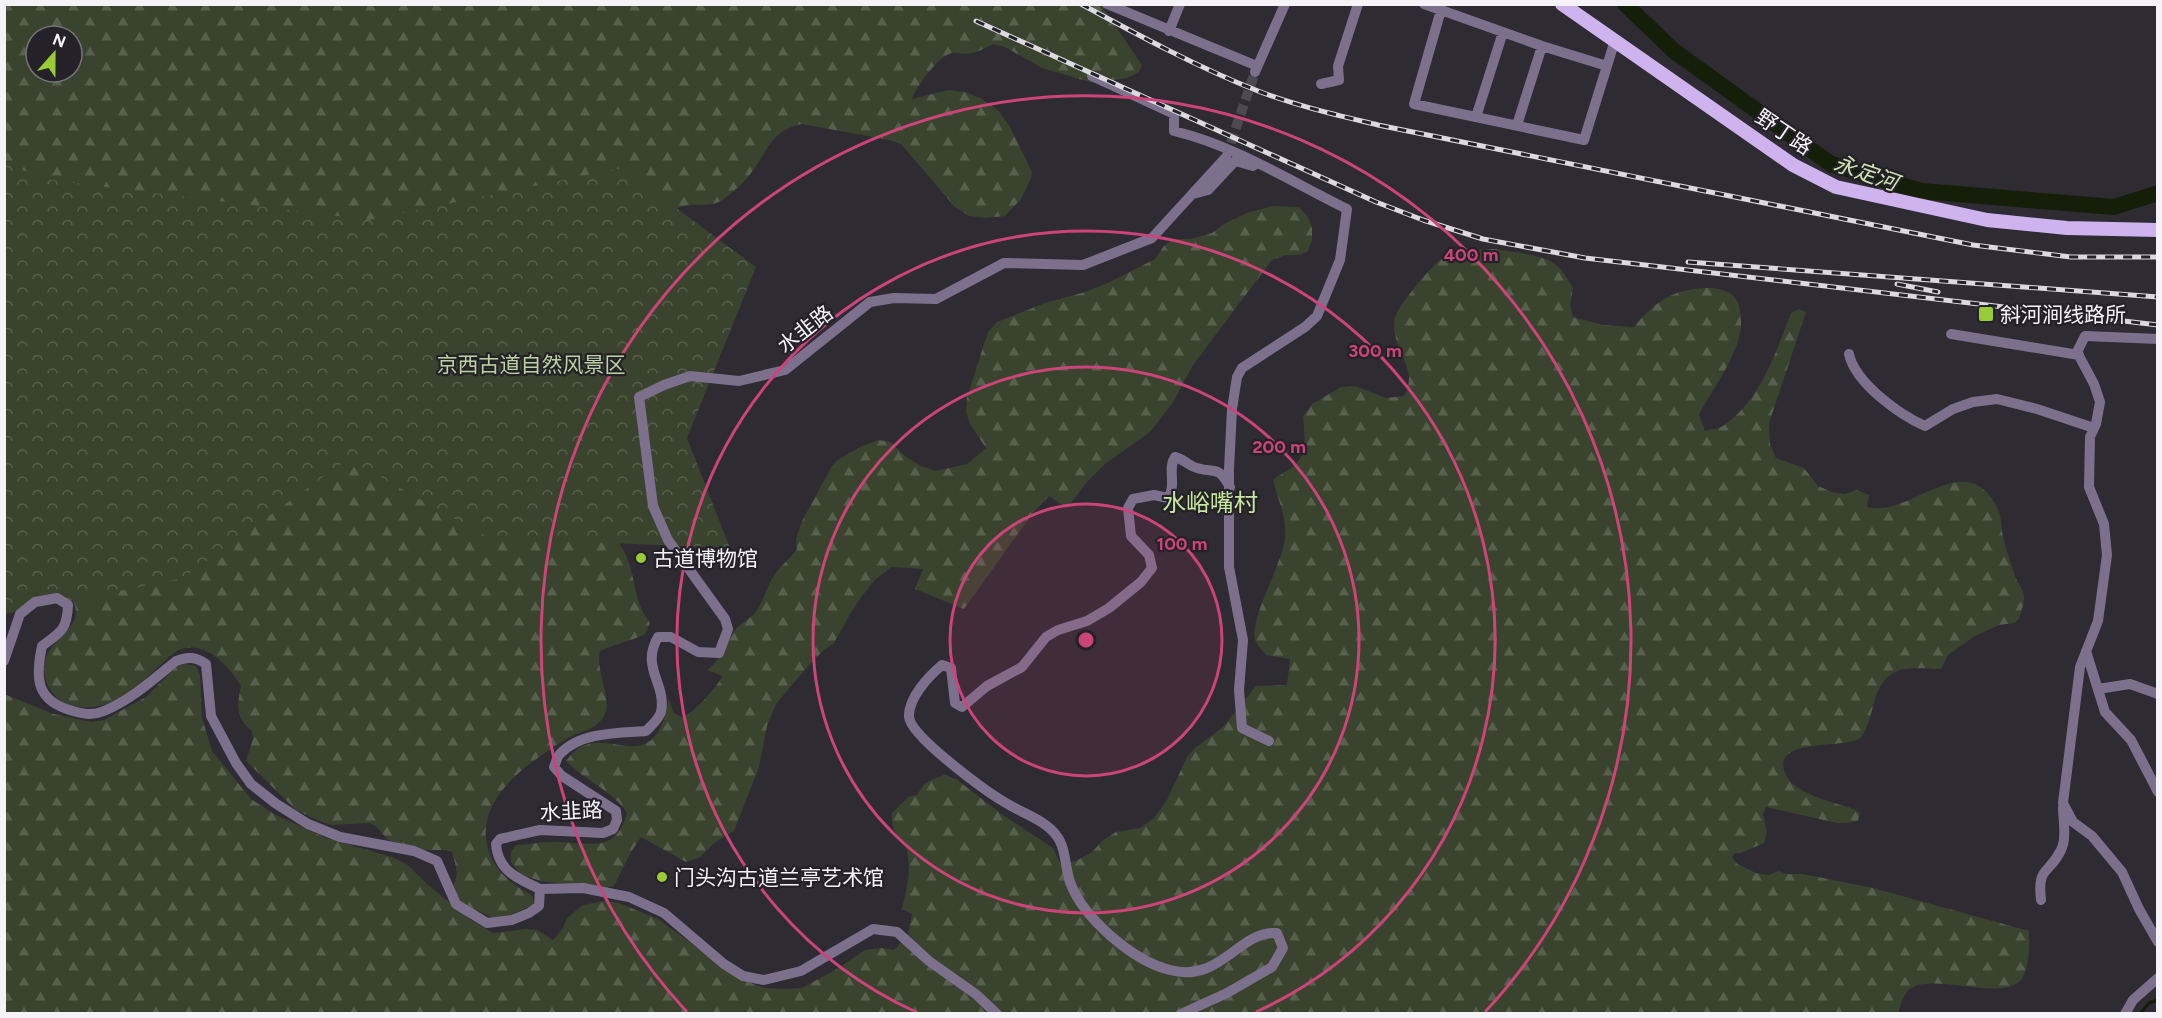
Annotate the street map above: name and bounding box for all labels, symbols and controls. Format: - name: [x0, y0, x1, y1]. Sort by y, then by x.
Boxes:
- north arrow: [24, 24, 84, 84]
- text: N: [50, 29, 68, 52]
- street label: 野丁路: [1751, 104, 1817, 160]
- water label: 永定河: [1830, 149, 1905, 198]
- text: 400 m: [1444, 244, 1498, 266]
- street label: 水韭路: [772, 300, 838, 358]
- place label: 斜河涧线路所: [2000, 302, 2126, 327]
- marker: 斜河涧线路所: [1977, 305, 1995, 323]
- text: 300 m: [1348, 340, 1402, 362]
- park label: 京西古道自然风景区: [437, 352, 626, 377]
- text: 200 m: [1252, 436, 1306, 458]
- district label: 水峪嘴村: [1162, 488, 1258, 517]
- text: 100 m: [1157, 533, 1207, 555]
- place label: 古道博物馆: [653, 546, 758, 571]
- marker: 古道博物馆: [634, 551, 648, 565]
- centre of rings: [1076, 630, 1096, 650]
- street label: 水韭路: [539, 797, 603, 825]
- place label: 门头沟古道兰亭艺术馆: [674, 865, 884, 890]
- marker: 门头沟古道兰亭艺术馆: [655, 870, 669, 884]

